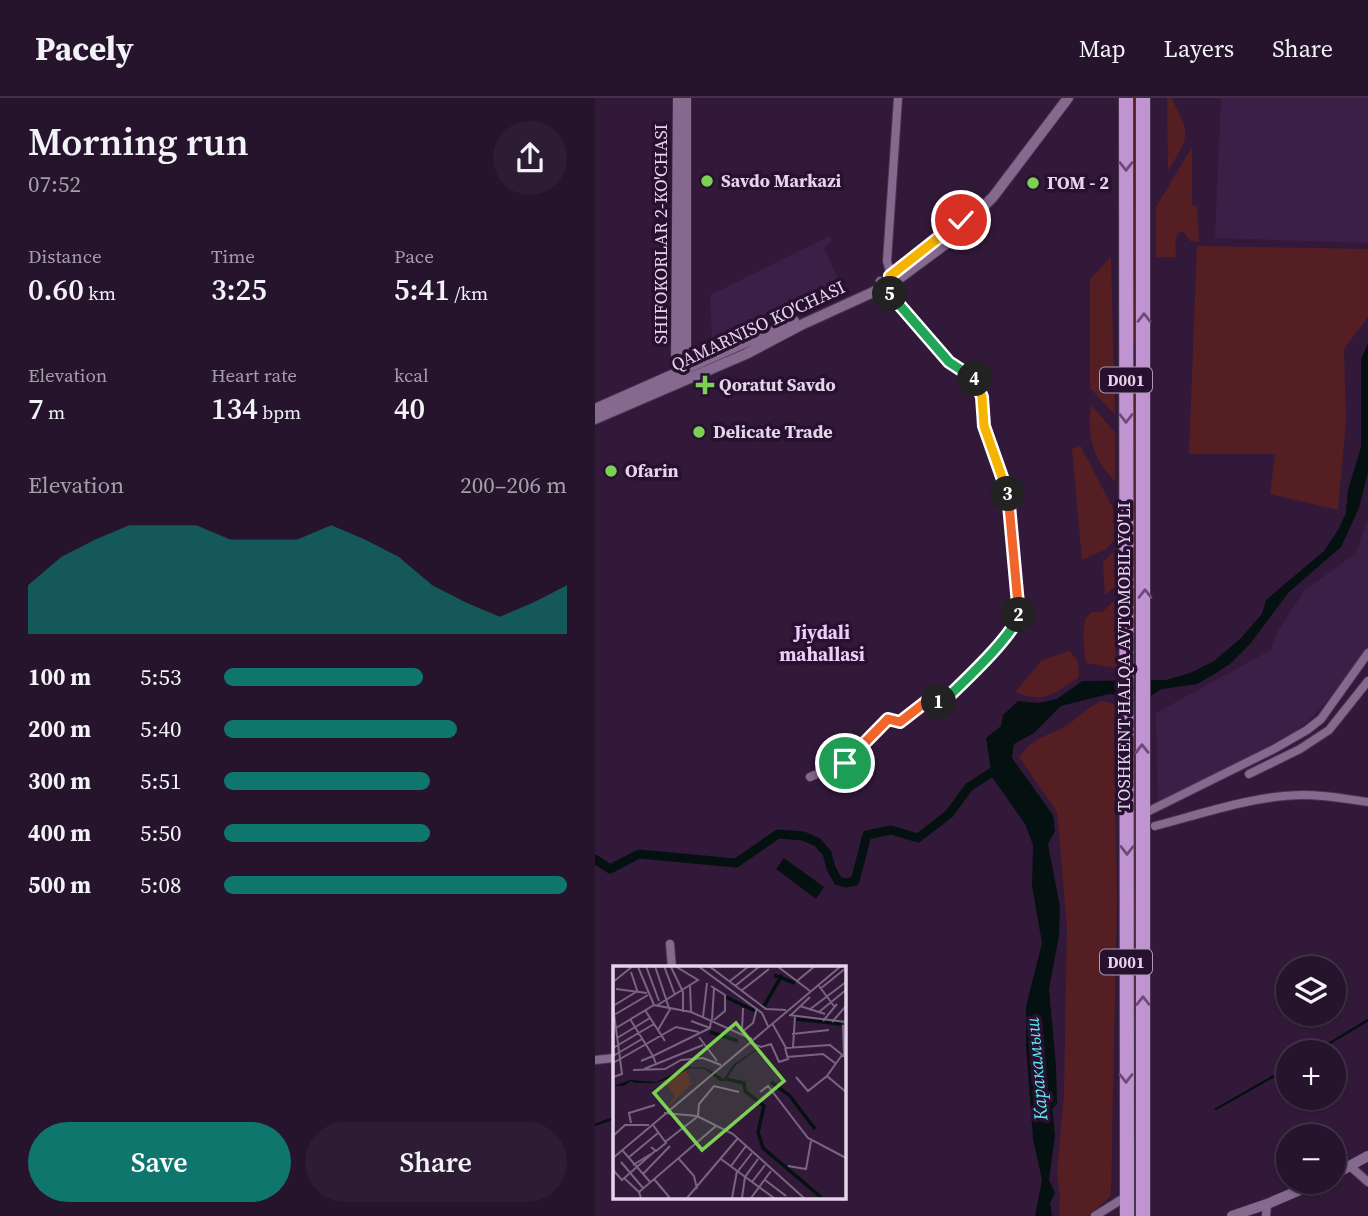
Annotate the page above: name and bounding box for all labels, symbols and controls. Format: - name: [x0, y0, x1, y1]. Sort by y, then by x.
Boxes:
- text: Pacely: [35, 26, 134, 71]
- text: Map: [1079, 32, 1126, 65]
- text: Layers: [1164, 32, 1234, 65]
- text: Share: [1272, 32, 1333, 65]
- text: Morning run: [28, 116, 249, 168]
- button: share: [493, 121, 567, 195]
- street label: SHIFOKORLAR 2-KO'CHASI: [648, 124, 673, 344]
- one-way arrow: [1118, 161, 1134, 172]
- text: 07:52: [28, 168, 81, 200]
- place label: Savdo Markazi: [721, 168, 841, 193]
- place label: ГОМ - 2: [1047, 170, 1109, 195]
- marker: Savdo Markazi: [699, 173, 715, 189]
- marker: ГОМ - 2: [1025, 175, 1041, 191]
- pin: [931, 190, 991, 250]
- icon: check: [942, 201, 980, 239]
- text: Distance: [28, 243, 102, 269]
- text: Time: [211, 243, 255, 269]
- text: Pace: [394, 243, 434, 269]
- text: 0.60: [28, 269, 84, 310]
- text: 3:25: [211, 269, 267, 310]
- text: 5:41: [394, 269, 450, 310]
- street label: QAMARNISO KO'CHASI: [667, 274, 849, 377]
- pin: 5: [873, 276, 907, 312]
- text: km: [84, 280, 116, 306]
- text: /km: [450, 280, 488, 306]
- text: 5: [884, 280, 895, 306]
- one-way arrow: [1136, 312, 1152, 322]
- text: Elevation: [28, 362, 107, 388]
- text: Heart rate: [211, 362, 297, 388]
- text: kcal: [394, 362, 429, 388]
- pin: 4: [957, 362, 993, 396]
- text: 4: [969, 365, 980, 391]
- road number: D001: [1100, 368, 1152, 392]
- place label: Qoratut Savdo: [719, 372, 836, 397]
- marker: Qoratut Savdo: [697, 377, 713, 393]
- text: 7: [28, 388, 44, 429]
- text: 134: [211, 388, 258, 429]
- text: 40: [394, 388, 425, 429]
- text: m: [44, 399, 65, 425]
- text: bpm: [258, 399, 301, 425]
- one-way arrow: [1118, 413, 1134, 424]
- place label: Delicate Trade: [713, 419, 833, 444]
- marker: Delicate Trade: [691, 424, 707, 440]
- place label: Ofarin: [625, 458, 679, 483]
- marker: Ofarin: [603, 463, 619, 479]
- text: Elevation: [28, 469, 124, 501]
- text: 200–206 m: [460, 469, 567, 501]
- pin: 3: [991, 476, 1025, 512]
- text: 3: [1002, 480, 1013, 506]
- street label: TOSHKENT HALQA AVTOMOBIL YO'LI: [1111, 502, 1136, 812]
- one-way arrow: [1137, 588, 1153, 599]
- pin: 2: [1001, 598, 1037, 632]
- text: 2: [1013, 601, 1024, 627]
- district label: Jiydali mahallasi: [779, 619, 865, 667]
- text: 100 m: [28, 661, 91, 693]
- text: 5:53: [140, 661, 181, 693]
- pin: 1: [921, 684, 957, 720]
- text: 1: [933, 688, 944, 714]
- text: 200 m: [28, 713, 91, 745]
- text: 5:40: [140, 713, 181, 745]
- pin: [815, 733, 875, 793]
- one-way arrow: [1135, 743, 1150, 754]
- icon: arrive: [826, 744, 864, 782]
- text: 300 m: [28, 765, 91, 797]
- text: 5:51: [140, 765, 181, 797]
- text: 400 m: [28, 817, 91, 849]
- text: 5:50: [140, 817, 181, 849]
- one-way arrow: [1119, 845, 1134, 856]
- text: 500 m: [28, 869, 91, 901]
- text: 5:08: [140, 869, 181, 901]
- road number: D001: [1100, 950, 1152, 974]
- map controls: [1276, 956, 1346, 1194]
- button: layers: [1276, 956, 1346, 1026]
- inset map: [613, 966, 845, 1198]
- one-way arrow: [1136, 995, 1151, 1006]
- water label: Каракамыш: [1018, 1016, 1054, 1123]
- button: +: [1276, 1040, 1346, 1110]
- one-way arrow: [1118, 1073, 1134, 1083]
- button: Save: [28, 1122, 291, 1202]
- button: Share: [305, 1122, 567, 1202]
- button: −: [1276, 1124, 1346, 1194]

